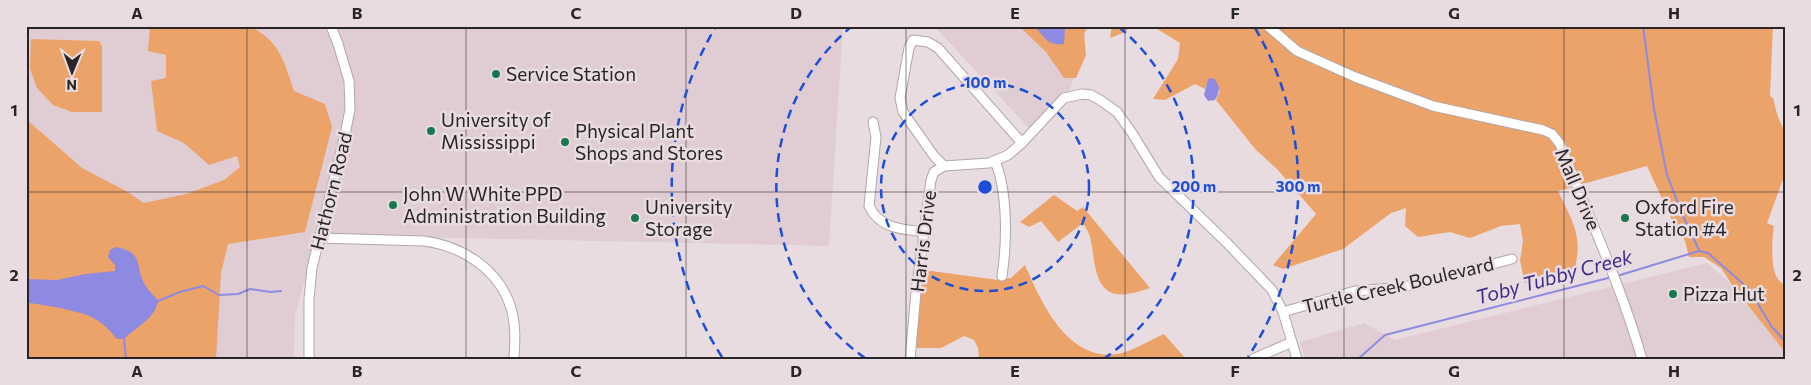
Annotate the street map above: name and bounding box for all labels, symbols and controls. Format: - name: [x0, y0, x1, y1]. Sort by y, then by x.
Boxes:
- text: A: [131, 3, 143, 22]
- text: B: [352, 3, 363, 22]
- text: C: [571, 3, 582, 22]
- text: D: [790, 3, 802, 22]
- text: E: [1010, 3, 1020, 22]
- text: F: [1230, 3, 1240, 22]
- text: G: [1448, 3, 1460, 22]
- text: H: [1668, 3, 1680, 22]
- north arrow: [48, 48, 98, 98]
- place label: Service Station: [506, 62, 636, 85]
- marker: Service Station: [490, 68, 502, 80]
- text: 100 m: [964, 73, 1006, 91]
- text: N: [66, 77, 77, 94]
- text: 1: [10, 100, 18, 119]
- text: 1: [1793, 100, 1801, 119]
- place label: University of Mississippi: [441, 108, 551, 153]
- place label: Physical Plant Shops and Stores: [575, 119, 723, 164]
- marker: University of Mississippi: [425, 125, 437, 137]
- street label: Hathorn Road: [305, 130, 356, 252]
- marker: Physical Plant Shops and Stores: [559, 136, 571, 148]
- street label: Mall Drive: [1551, 144, 1606, 233]
- text: 200 m: [1172, 177, 1216, 195]
- text: 300 m: [1276, 177, 1320, 195]
- centre of rings: [976, 178, 994, 196]
- place label: John W White PPD Administration Building: [403, 182, 606, 227]
- street label: Harris Drive: [905, 189, 940, 293]
- place label: University Storage: [645, 195, 733, 240]
- place label: Oxford Fire Station #4: [1635, 195, 1734, 240]
- marker: John W White PPD Administration Building: [387, 199, 399, 211]
- marker: University Storage: [629, 212, 641, 224]
- marker: Oxford Fire Station #4: [1619, 212, 1631, 224]
- water label: Toby Tubby Creek: [1473, 243, 1636, 309]
- street label: Turtle Creek Boulevard: [1300, 251, 1496, 318]
- text: 2: [9, 265, 19, 284]
- text: 2: [1792, 265, 1802, 284]
- place label: Pizza Hut: [1683, 282, 1765, 305]
- marker: Pizza Hut: [1667, 288, 1679, 300]
- text: A: [131, 361, 143, 380]
- text: B: [352, 361, 363, 380]
- text: C: [571, 361, 582, 380]
- text: D: [790, 361, 802, 380]
- text: E: [1010, 361, 1020, 380]
- text: F: [1230, 361, 1240, 380]
- text: G: [1448, 361, 1460, 380]
- text: H: [1668, 361, 1680, 380]

